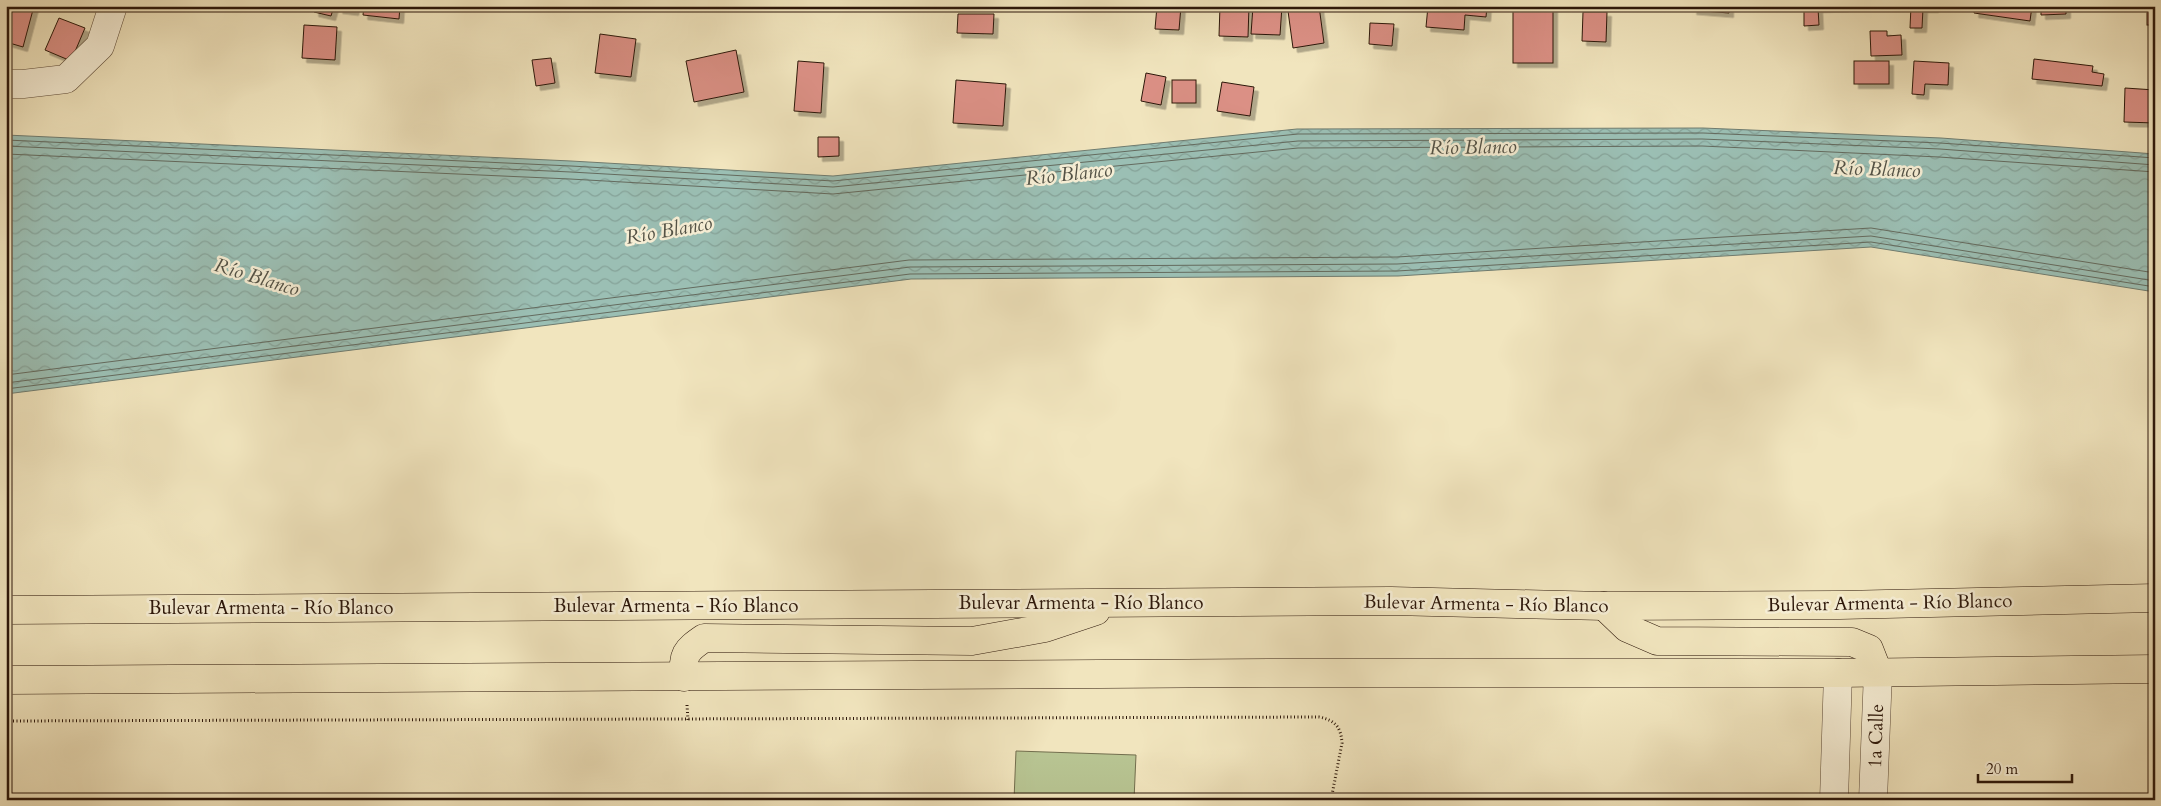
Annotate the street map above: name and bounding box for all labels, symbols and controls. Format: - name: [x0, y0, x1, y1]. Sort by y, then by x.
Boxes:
- water label: Río Blanco: [1429, 133, 1517, 161]
- water label: Río Blanco: [1833, 154, 1921, 184]
- water label: Río Blanco: [1024, 156, 1114, 192]
- water label: Río Blanco: [624, 209, 714, 251]
- water label: Río Blanco: [211, 251, 303, 303]
- street label: Bulevar Armenta - Río Blanco: [1767, 588, 2013, 618]
- street label: Bulevar Armenta - Río Blanco: [1363, 589, 1609, 619]
- street label: Bulevar Armenta - Río Blanco: [958, 590, 1204, 616]
- street label: Bulevar Armenta - Río Blanco: [553, 593, 799, 619]
- street label: Bulevar Armenta - Río Blanco: [148, 595, 394, 621]
- street label: 1a Calle: [1862, 704, 1890, 768]
- scale bar: [1978, 751, 2072, 783]
- text: 20 m: [1986, 759, 2018, 779]

